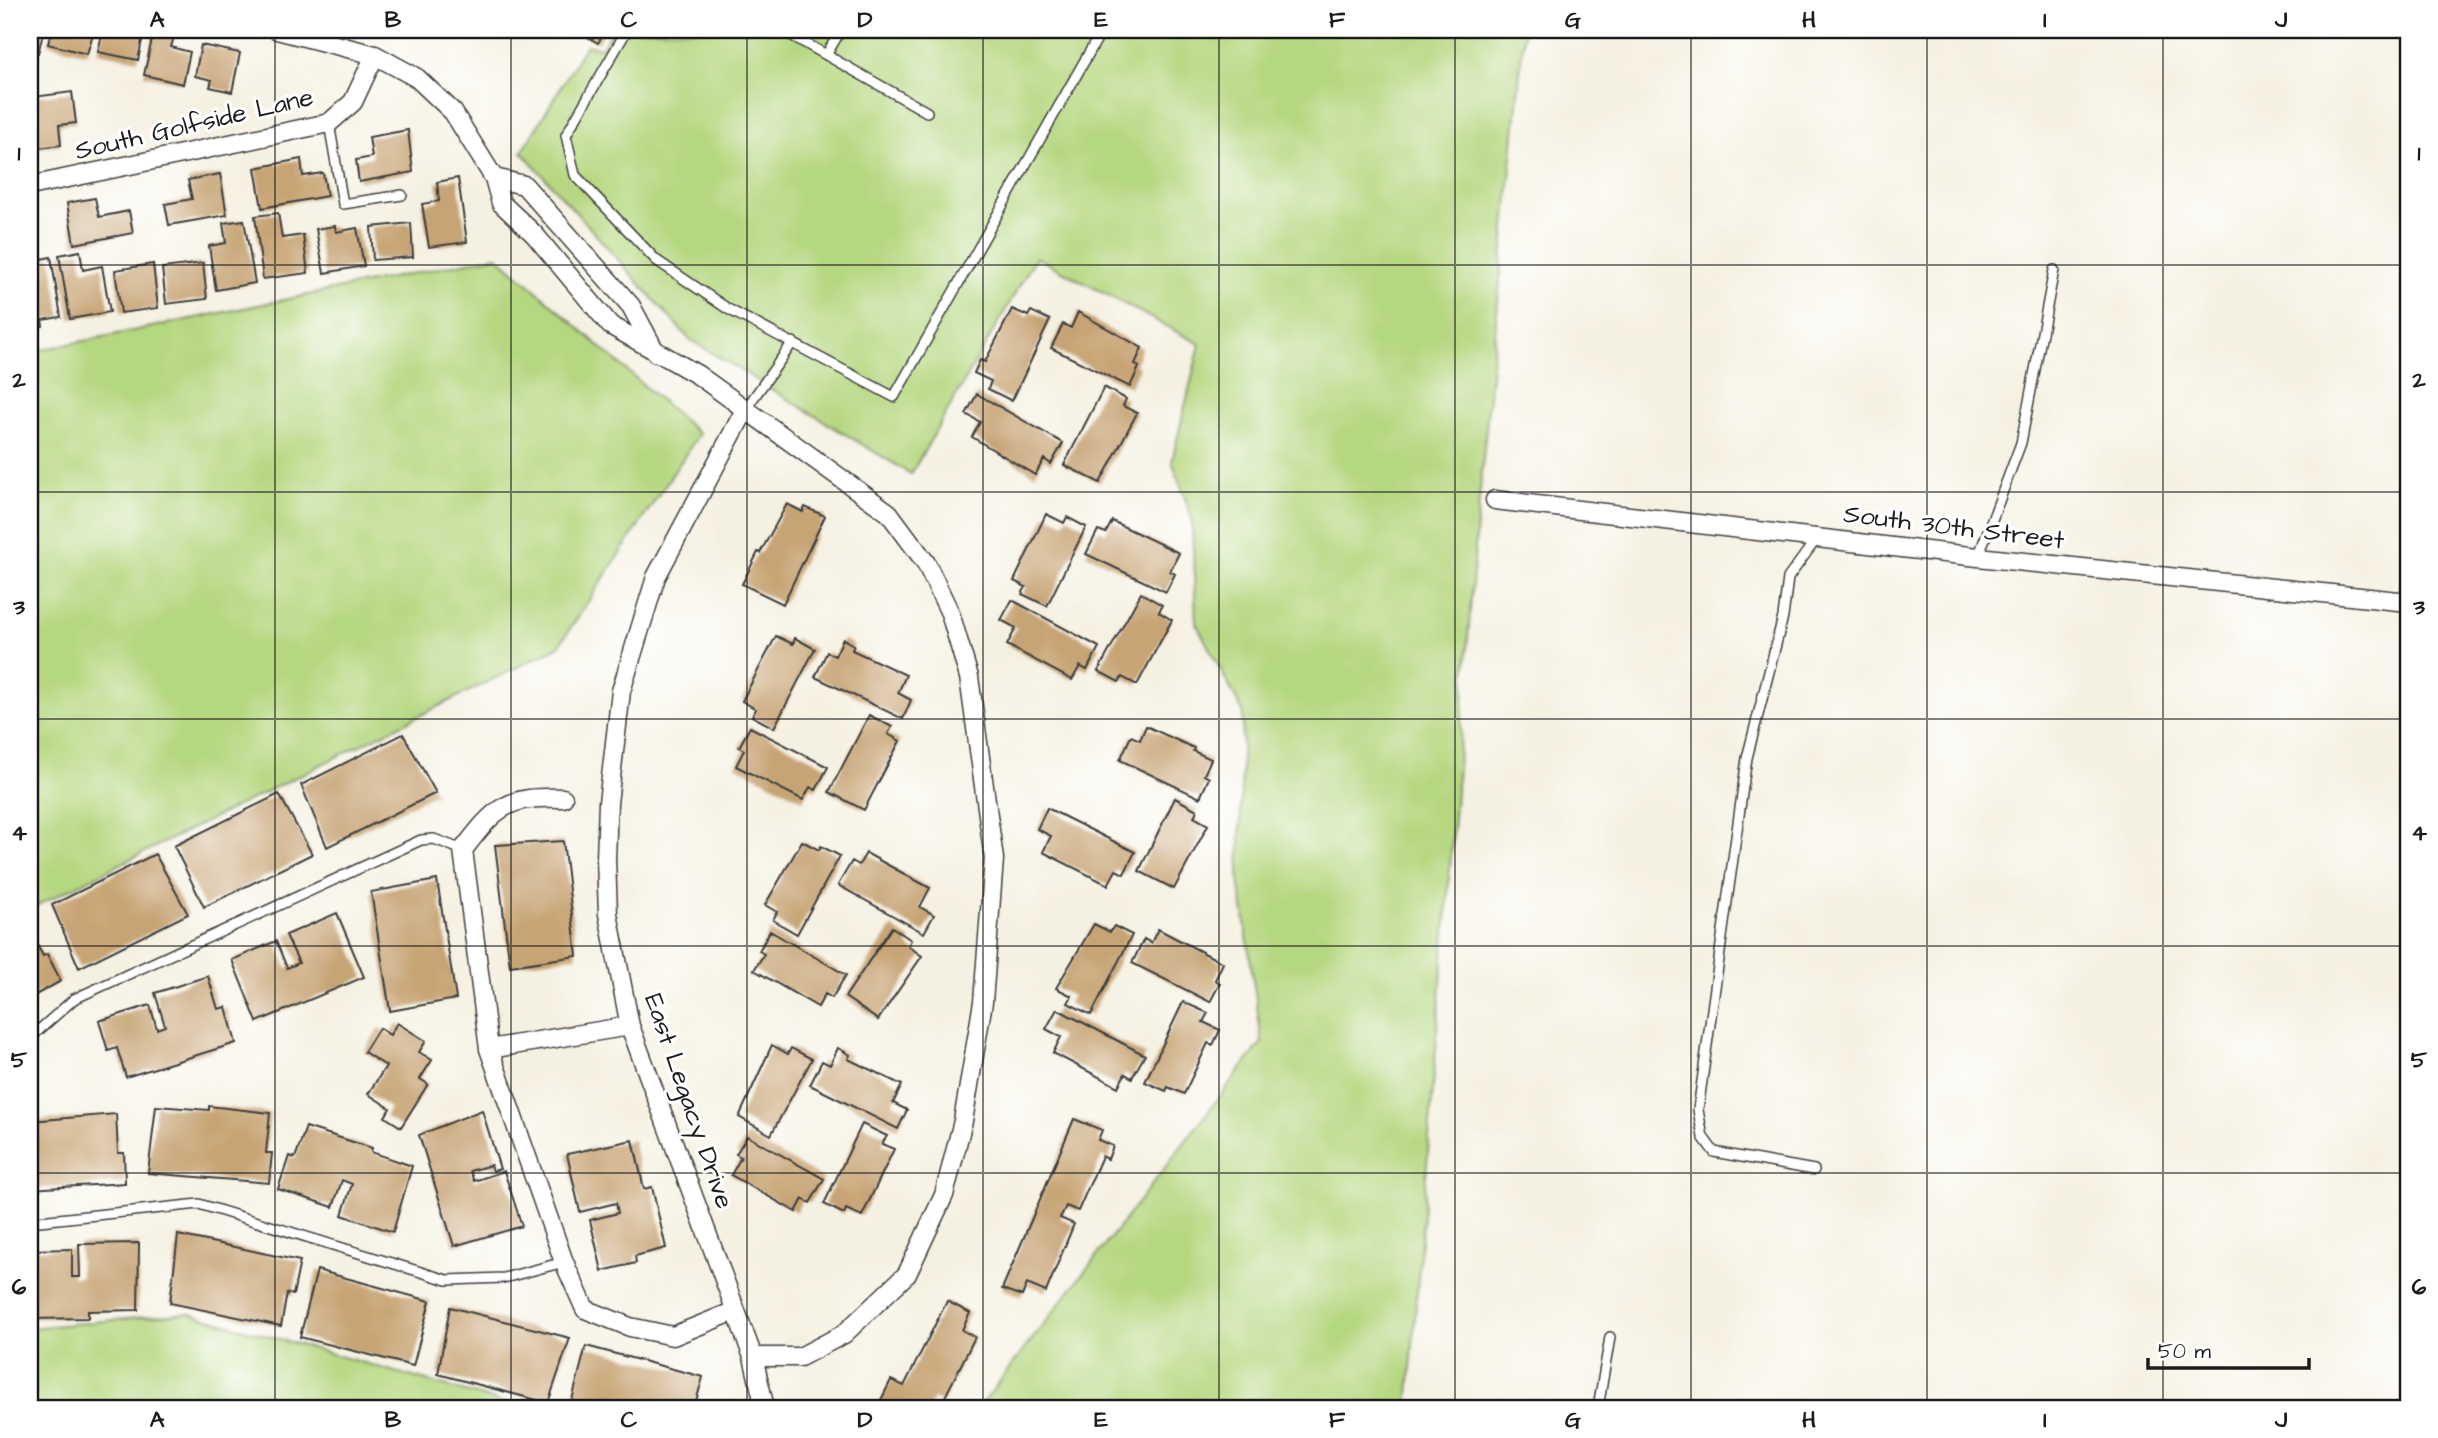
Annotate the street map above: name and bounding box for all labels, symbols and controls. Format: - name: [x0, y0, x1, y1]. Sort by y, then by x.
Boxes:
- text: A: [150, 4, 165, 36]
- text: B: [385, 4, 402, 36]
- text: C: [621, 4, 638, 36]
- text: D: [858, 4, 873, 36]
- text: E: [1094, 4, 1108, 36]
- text: F: [1329, 4, 1346, 36]
- text: G: [1565, 4, 1581, 36]
- text: H: [1802, 4, 1816, 36]
- text: I: [2043, 4, 2047, 36]
- text: J: [2274, 4, 2288, 36]
- street label: South Golfside Lane: [71, 79, 317, 169]
- text: 1: [18, 137, 21, 169]
- text: 1: [2418, 137, 2421, 169]
- text: 2: [11, 364, 26, 396]
- text: 2: [2411, 364, 2426, 396]
- street label: South 30th Street: [1842, 496, 2067, 558]
- text: 3: [12, 591, 25, 623]
- text: 3: [2412, 591, 2425, 623]
- text: 4: [11, 817, 27, 849]
- text: 4: [2411, 817, 2427, 849]
- street label: East Legacy Drive: [633, 989, 743, 1214]
- text: 5: [11, 1044, 28, 1076]
- text: 5: [2411, 1044, 2428, 1076]
- text: 6: [12, 1271, 27, 1303]
- text: 6: [2412, 1271, 2427, 1303]
- scale bar: [2148, 1326, 2308, 1370]
- text: 50 m: [2158, 1337, 2212, 1366]
- text: A: [150, 1404, 165, 1436]
- text: B: [385, 1404, 402, 1436]
- text: C: [621, 1404, 638, 1436]
- text: D: [858, 1404, 873, 1436]
- text: E: [1094, 1404, 1108, 1436]
- text: F: [1329, 1404, 1346, 1436]
- text: G: [1565, 1404, 1581, 1436]
- text: H: [1802, 1404, 1816, 1436]
- text: I: [2043, 1404, 2047, 1436]
- text: J: [2274, 1404, 2288, 1436]

